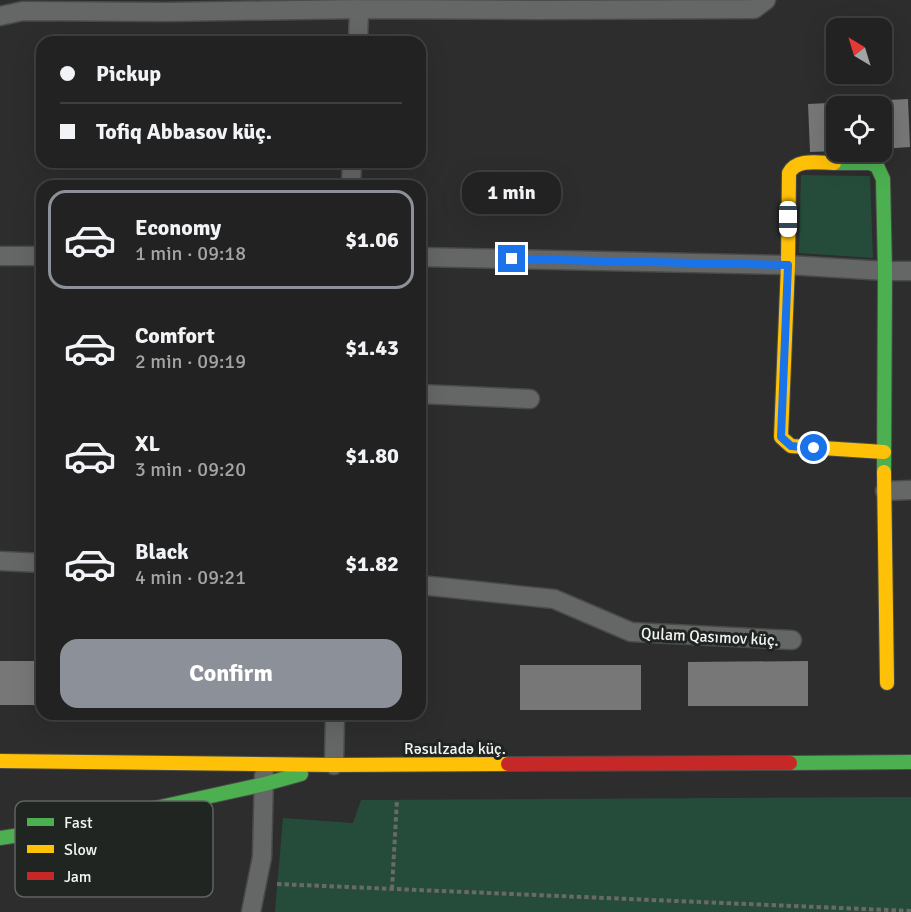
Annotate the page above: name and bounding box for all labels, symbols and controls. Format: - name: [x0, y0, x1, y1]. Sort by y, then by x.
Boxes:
- north arrow: [826, 18, 892, 84]
- map controls: [826, 18, 892, 162]
- text: Pickup: [96, 60, 161, 87]
- button: locate: [826, 96, 892, 162]
- text: Tofiq Abbasov küç.: [96, 118, 272, 145]
- callout: 1 min: [462, 172, 562, 214]
- text: 1 min: [487, 180, 536, 205]
- car: [779, 201, 797, 237]
- icon: car: [63, 213, 117, 267]
- text: Economy: [135, 214, 221, 241]
- text: $1.06: [345, 226, 399, 253]
- text: 1 min · 09:18: [135, 241, 246, 266]
- route end: [498, 245, 525, 272]
- icon: car: [63, 321, 117, 375]
- text: Comfort: [135, 322, 215, 349]
- text: $1.43: [345, 334, 399, 361]
- text: 2 min · 09:19: [135, 349, 246, 374]
- icon: car: [63, 429, 117, 483]
- text: XL: [135, 430, 160, 457]
- route start: [800, 434, 827, 461]
- text: $1.80: [345, 442, 399, 469]
- text: 3 min · 09:20: [135, 457, 246, 482]
- icon: car: [63, 537, 117, 591]
- text: Black: [135, 538, 189, 565]
- text: $1.82: [345, 550, 399, 577]
- text: 4 min · 09:21: [135, 565, 246, 590]
- street label: Qulam Qasımov küç.: [641, 623, 779, 651]
- button: Confirm: [60, 639, 402, 708]
- street label: Rəsulzadə küç.: [404, 739, 506, 759]
- legend: [15, 801, 213, 897]
- text: Fast: [64, 813, 93, 833]
- text: Slow: [64, 840, 98, 860]
- text: Jam: [64, 867, 92, 887]

